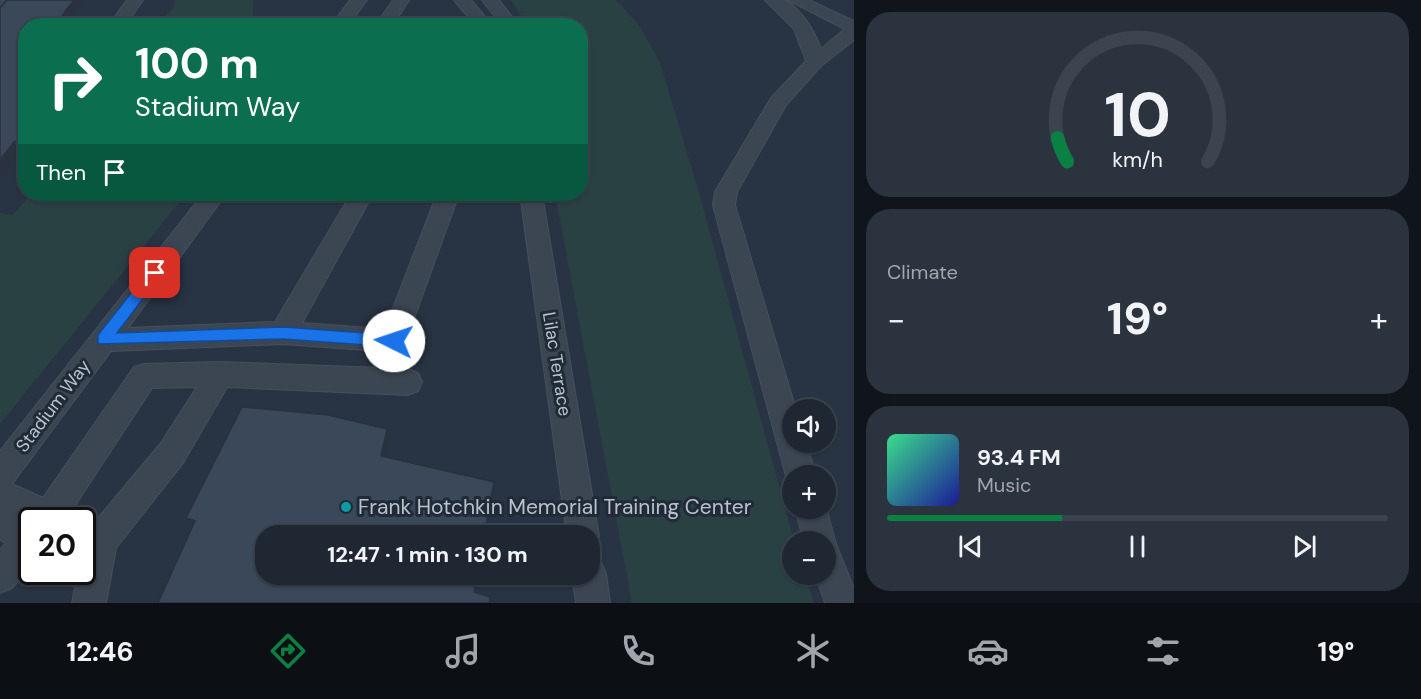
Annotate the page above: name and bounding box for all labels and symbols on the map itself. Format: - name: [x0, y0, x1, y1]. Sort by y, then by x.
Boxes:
- pin: [129, 247, 180, 298]
- position arrow: [362, 309, 426, 373]
- street label: Lilac Terrace: [537, 310, 577, 418]
- street label: Stadium Way: [10, 355, 96, 457]
- place label: Frank Hotchkin Memorial Training Center: [358, 493, 752, 521]
- marker: Frank Hotchkin Memorial Training Center: [339, 500, 353, 514]
- speed limit sign: 20: [18, 507, 96, 585]

